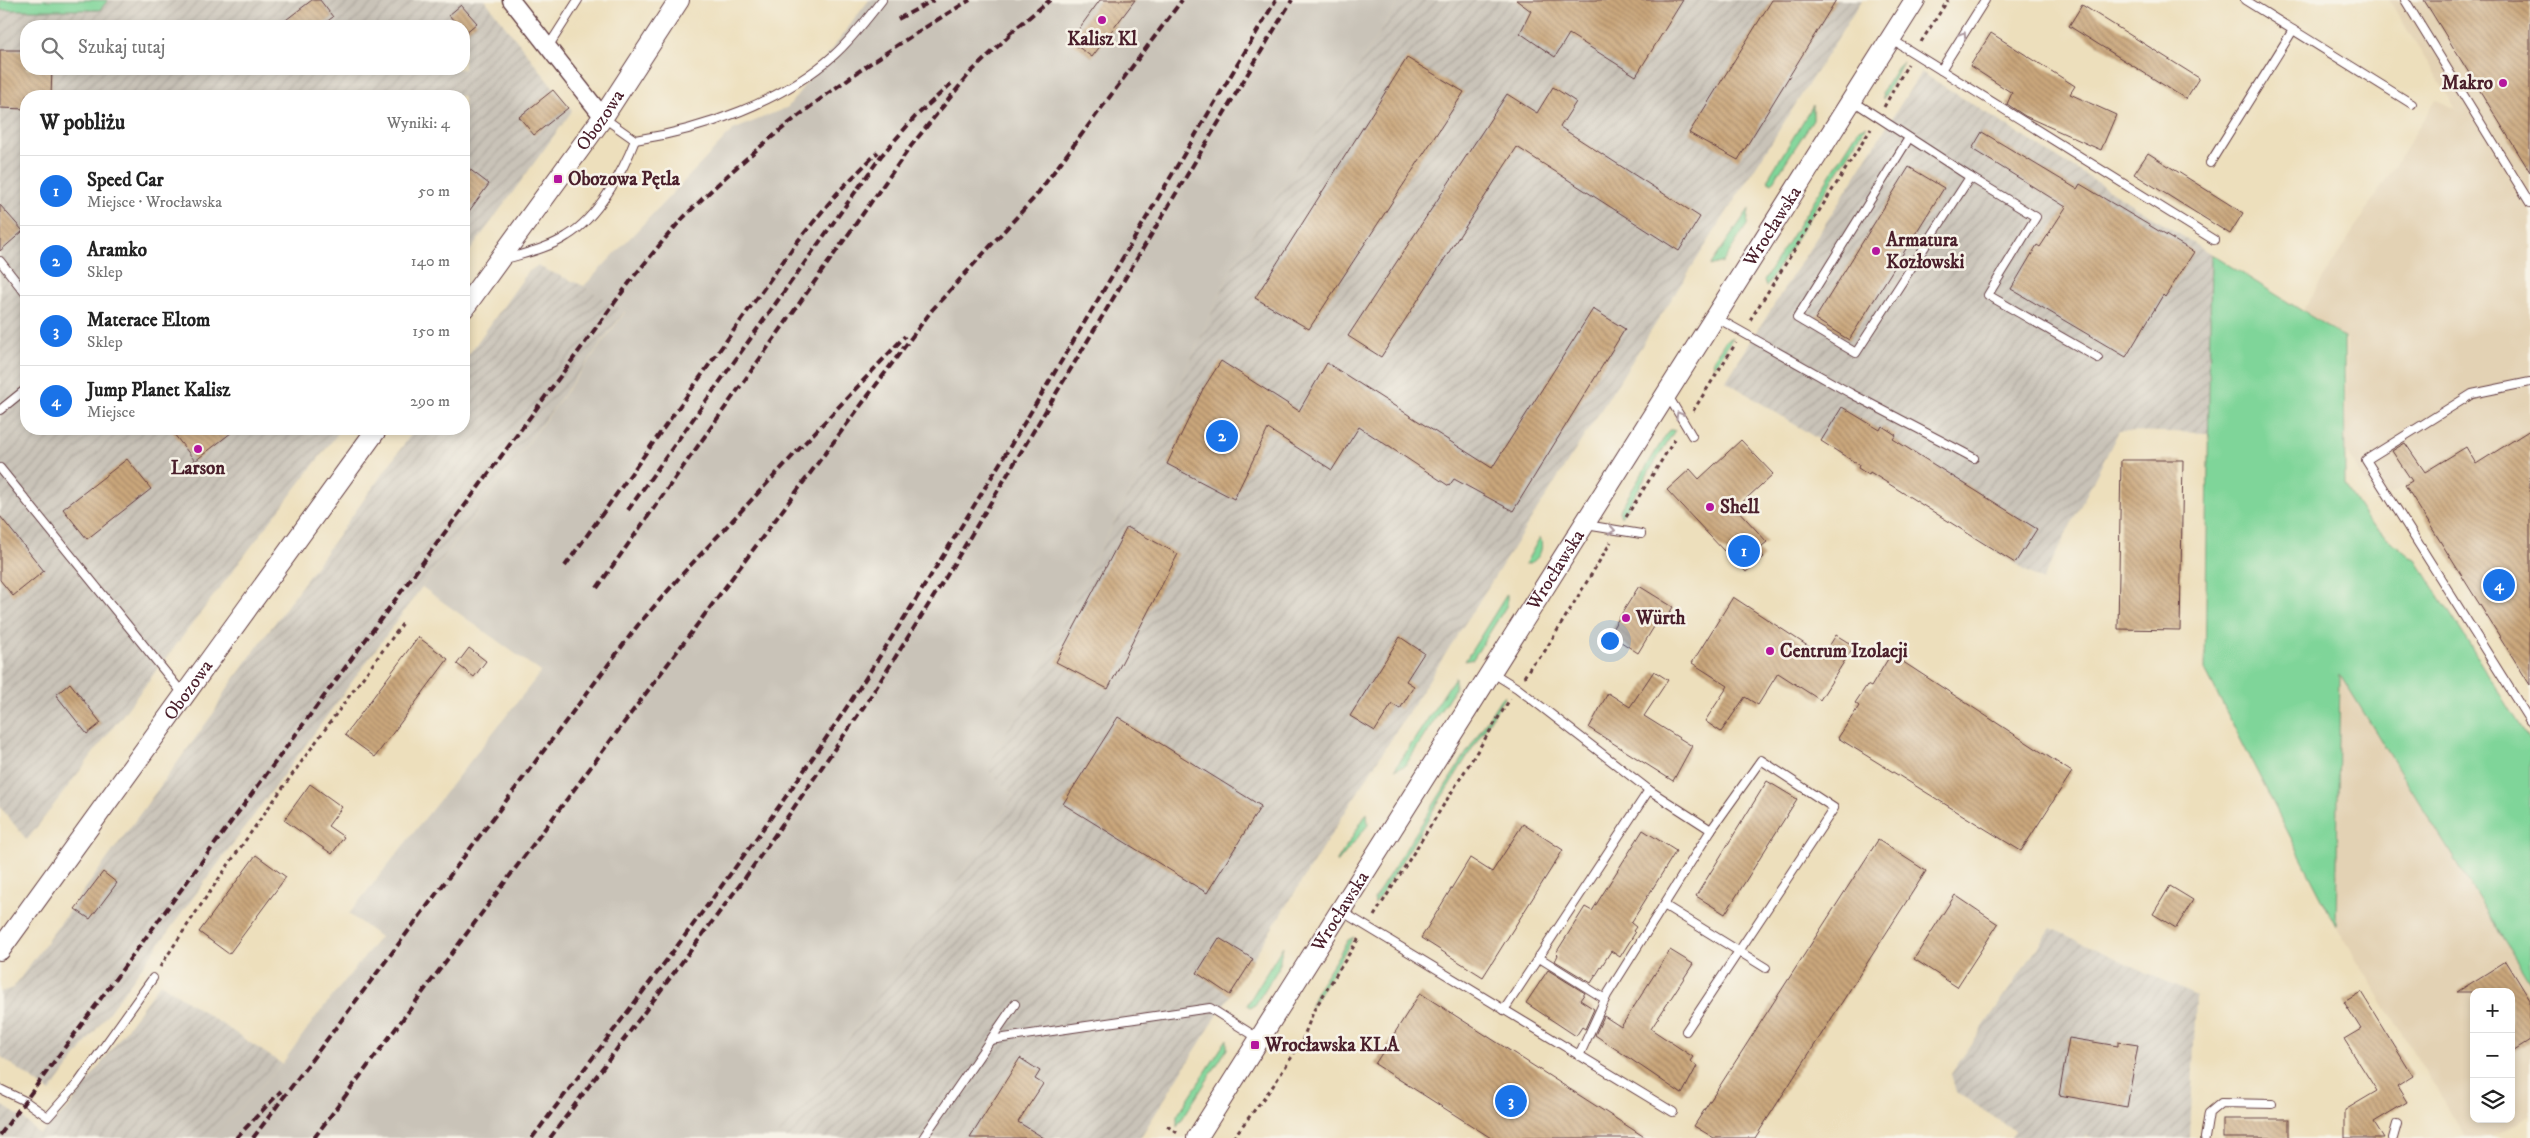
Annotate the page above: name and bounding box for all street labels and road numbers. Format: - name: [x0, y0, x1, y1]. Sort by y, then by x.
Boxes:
- street label: Obozowa: [571, 85, 629, 155]
- street label: Wrocławska: [1738, 182, 1806, 272]
- street label: Wrocławska: [1521, 525, 1589, 615]
- street label: Obozowa: [159, 655, 218, 725]
- street label: Wrocławska: [1306, 867, 1374, 957]

